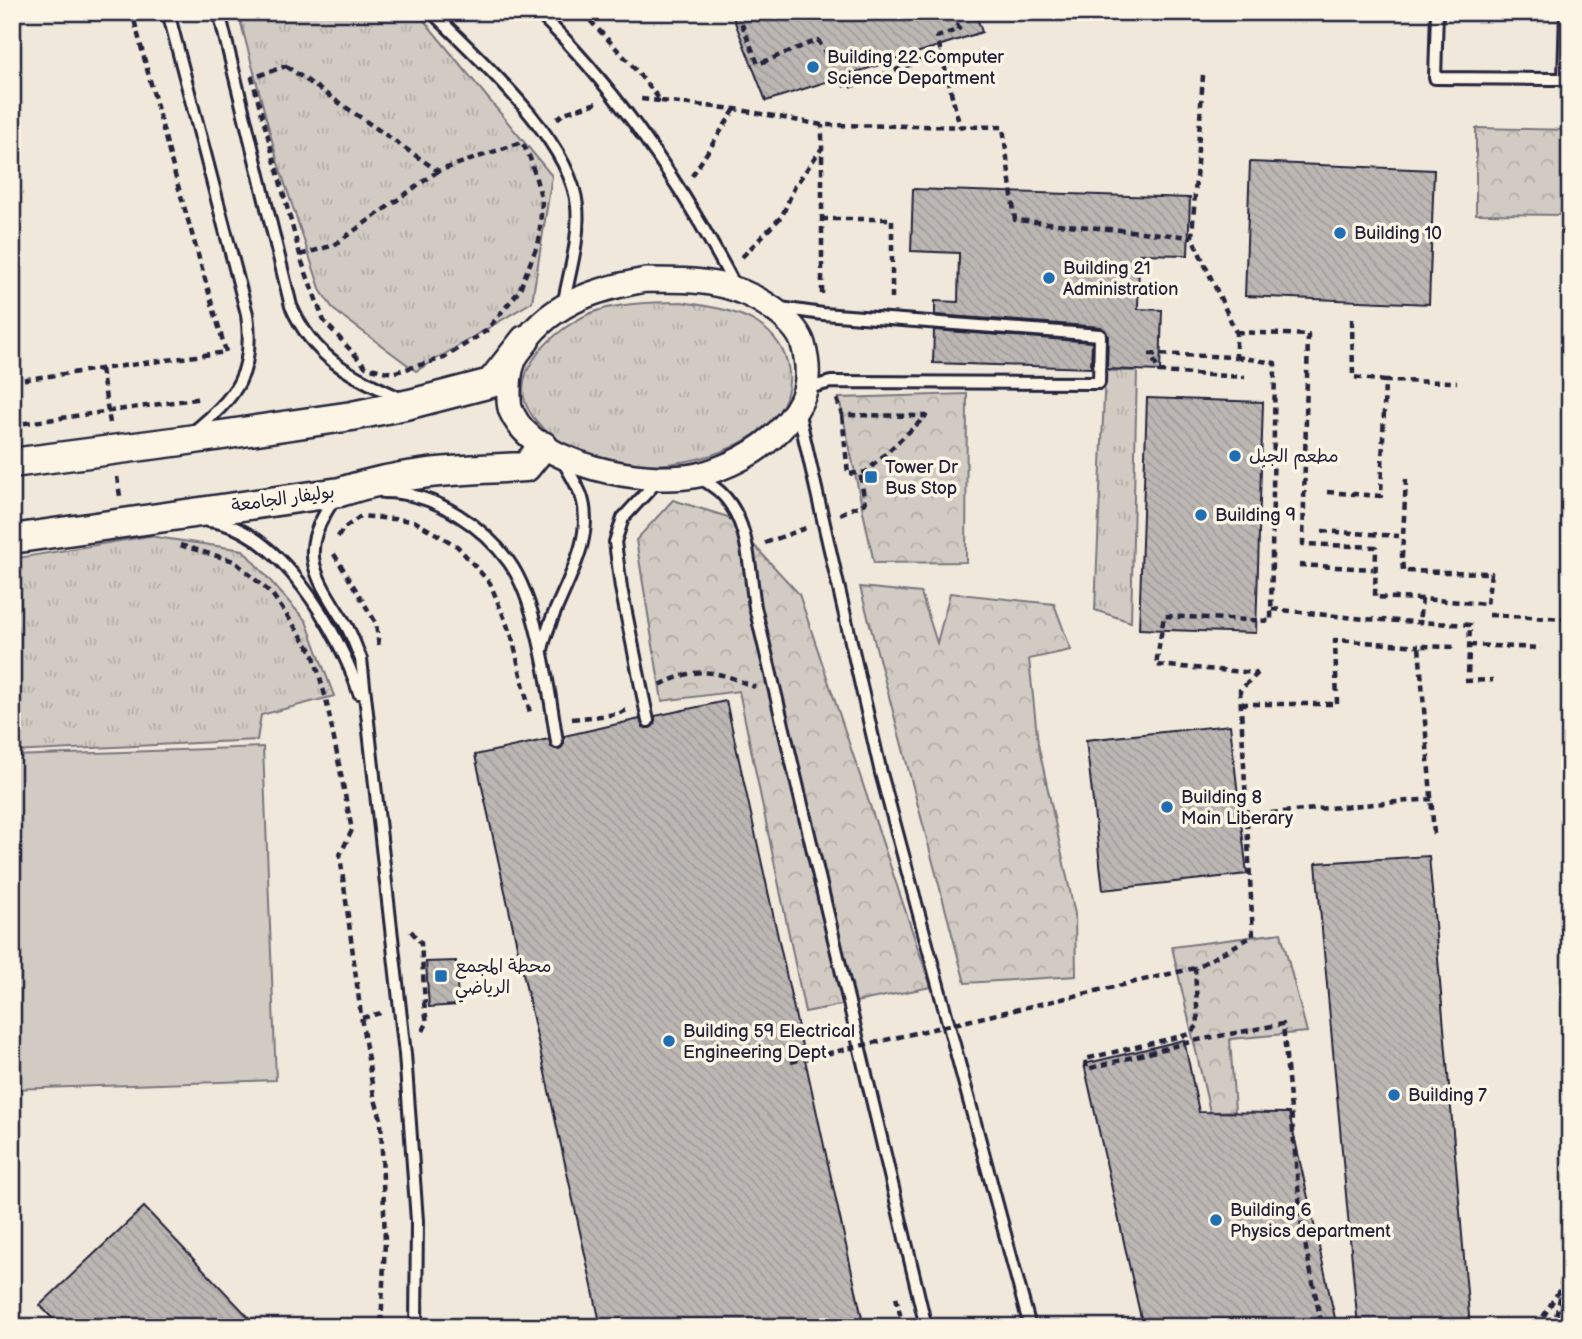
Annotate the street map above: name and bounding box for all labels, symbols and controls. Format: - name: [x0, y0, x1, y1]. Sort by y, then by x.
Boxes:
- place label: Building 22 Computer Science Department: [827, 47, 1004, 89]
- marker: Building 22 Computer Science Department: [805, 59, 821, 75]
- place label: Building 10: [1354, 223, 1442, 244]
- marker: Building 10: [1332, 225, 1348, 241]
- place label: Building 21 Administration: [1063, 258, 1178, 300]
- marker: Building 21 Administration: [1041, 270, 1057, 286]
- place label: مطعم الجبل: [1249, 446, 1339, 470]
- marker: مطعم الجبل: [1227, 448, 1243, 464]
- place label: Tower Dr Bus Stop: [885, 457, 958, 499]
- marker: Tower Dr Bus Stop: [863, 469, 879, 485]
- street label: بوليفار الجامعة: [230, 481, 336, 517]
- place label: Building 9: [1215, 505, 1296, 526]
- marker: Building 9: [1193, 507, 1209, 523]
- place label: Building 8 Main Liberary: [1181, 787, 1294, 829]
- marker: Building 8 Main Liberary: [1159, 799, 1175, 815]
- place label: محطة المجمع الرياضي: [455, 956, 552, 1003]
- marker: محطة المجمع الرياضي: [433, 968, 449, 984]
- place label: Building 59 Electrical Engineering Dept: [683, 1021, 855, 1063]
- marker: Building 59 Electrical Engineering Dept: [661, 1033, 677, 1049]
- place label: Building 7: [1408, 1085, 1487, 1106]
- marker: Building 7: [1386, 1087, 1402, 1103]
- place label: Building 6 Physics department: [1230, 1200, 1391, 1242]
- marker: Building 6 Physics department: [1208, 1212, 1224, 1228]

